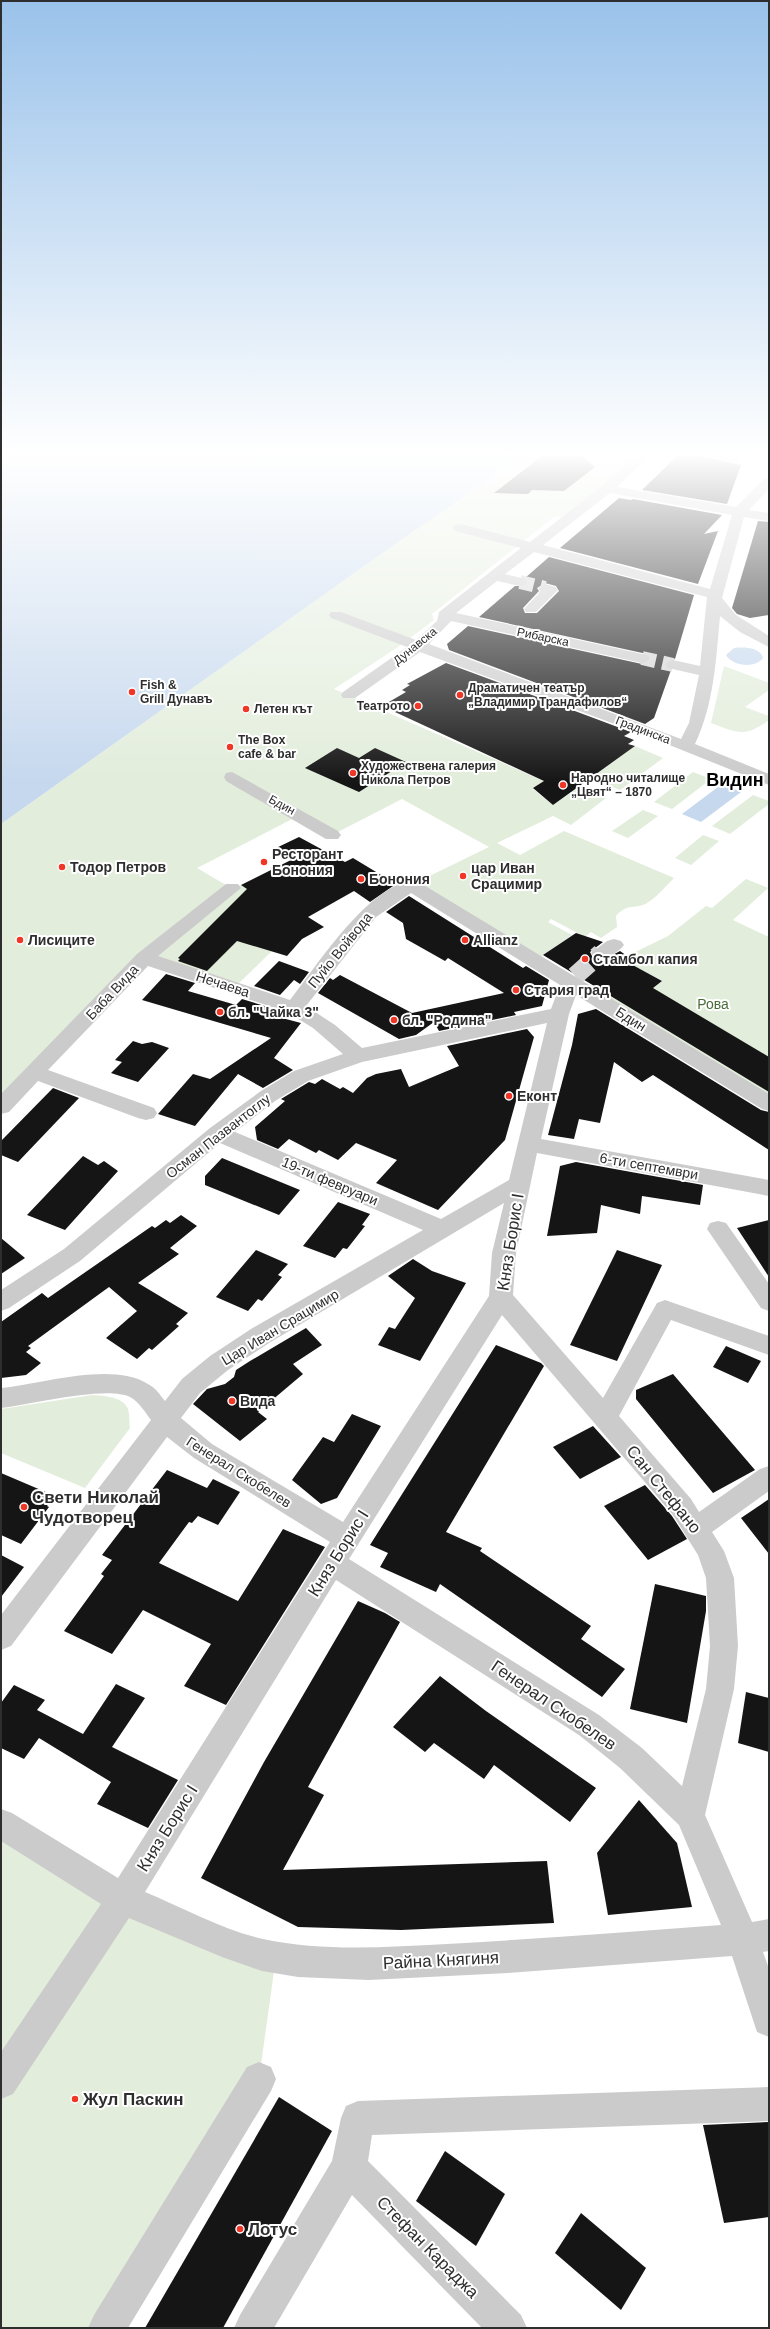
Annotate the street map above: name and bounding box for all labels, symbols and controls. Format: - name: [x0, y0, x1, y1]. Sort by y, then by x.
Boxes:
- street label: Дунавска: [390, 624, 440, 668]
- street label: Рибарска: [516, 625, 571, 649]
- place label: Fish & Grill Дунавъ: [140, 678, 213, 706]
- place label: Драматичен театър „Владимир Трандафилов“: [468, 681, 627, 709]
- marker: Fish & Grill Дунавъ: [127, 687, 137, 697]
- marker: Драматичен театър „Владимир Трандафилов“: [455, 690, 465, 700]
- place label: Театрото: [357, 699, 410, 713]
- marker: Театрото: [413, 701, 423, 711]
- place label: Летен кът: [254, 702, 313, 716]
- marker: Летен кът: [241, 704, 251, 714]
- street label: Градинска: [614, 713, 673, 747]
- place label: The Box cafe & bar: [238, 733, 296, 761]
- marker: The Box cafe & bar: [225, 742, 235, 752]
- place label: Художествена галерия Никола Петров: [361, 759, 496, 787]
- marker: Художествена галерия Никола Петров: [348, 768, 358, 778]
- district label: Видин: [706, 770, 764, 790]
- place label: Народно читалище „Цвят“ – 1870: [571, 771, 685, 799]
- marker: Народно читалище „Цвят“ – 1870: [558, 780, 568, 790]
- street label: Бдин: [266, 792, 298, 818]
- place label: Ресторант Бонония: [272, 846, 343, 878]
- marker: Ресторант Бонония: [259, 857, 269, 867]
- place label: Тодор Петров: [70, 859, 167, 875]
- place label: цар Иван Срацимир: [471, 860, 542, 892]
- marker: Тодор Петров: [57, 862, 67, 872]
- place label: Бонония: [369, 871, 430, 887]
- marker: цар Иван Срацимир: [458, 871, 468, 881]
- marker: Бонония: [356, 874, 366, 884]
- street label: Пуйо Войвода: [305, 909, 375, 991]
- place label: Лисиците: [28, 932, 95, 948]
- place label: Allianz: [473, 932, 518, 948]
- marker: Лисиците: [15, 935, 25, 945]
- marker: Allianz: [460, 935, 470, 945]
- place label: Стамбол капия: [593, 951, 698, 967]
- marker: Стамбол капия: [580, 954, 590, 964]
- street label: Баба Вида: [82, 961, 142, 1023]
- street label: Нечаева: [194, 968, 252, 1000]
- place label: Стария град: [524, 982, 609, 998]
- marker: Стария град: [511, 985, 521, 995]
- park label: Рова: [697, 996, 729, 1012]
- street label: Бдин: [613, 1003, 649, 1035]
- place label: бл. "Чайка 3": [228, 1004, 319, 1020]
- marker: бл. "Чайка 3": [215, 1007, 225, 1017]
- place label: бл. "Родина": [402, 1012, 491, 1028]
- marker: бл. "Родина": [389, 1015, 399, 1025]
- place label: Еконт: [517, 1088, 557, 1104]
- street label: Осман Пазвантоглу: [163, 1090, 273, 1182]
- marker: Еконт: [504, 1091, 514, 1101]
- street label: 6-ти септември: [599, 1149, 699, 1183]
- street label: 19-ти февруари: [279, 1154, 381, 1208]
- street label: Княз Борис I: [493, 1192, 528, 1292]
- street label: Цар Иван Срацимир: [219, 1286, 342, 1368]
- place label: Вида: [240, 1393, 276, 1409]
- marker: Вида: [227, 1396, 237, 1406]
- street label: Генерал Скобелев: [184, 1433, 294, 1511]
- street label: Сан Стефано: [622, 1442, 705, 1537]
- place label: Свети Николай Чудотворец: [32, 1488, 159, 1527]
- marker: Свети Николай Чудотворец: [19, 1502, 29, 1512]
- street label: Княз Борис I: [304, 1506, 373, 1600]
- street label: Генерал Скобелев: [488, 1657, 620, 1754]
- street label: Княз Борис I: [133, 1781, 202, 1875]
- street label: Райна Княгиня: [383, 1948, 499, 1973]
- place label: Жул Паскин: [82, 2090, 183, 2109]
- marker: Жул Паскин: [70, 2094, 80, 2104]
- street label: Стефан Караджа: [373, 2193, 483, 2302]
- place label: Лотус: [248, 2220, 297, 2239]
- marker: Лотус: [235, 2224, 245, 2234]

